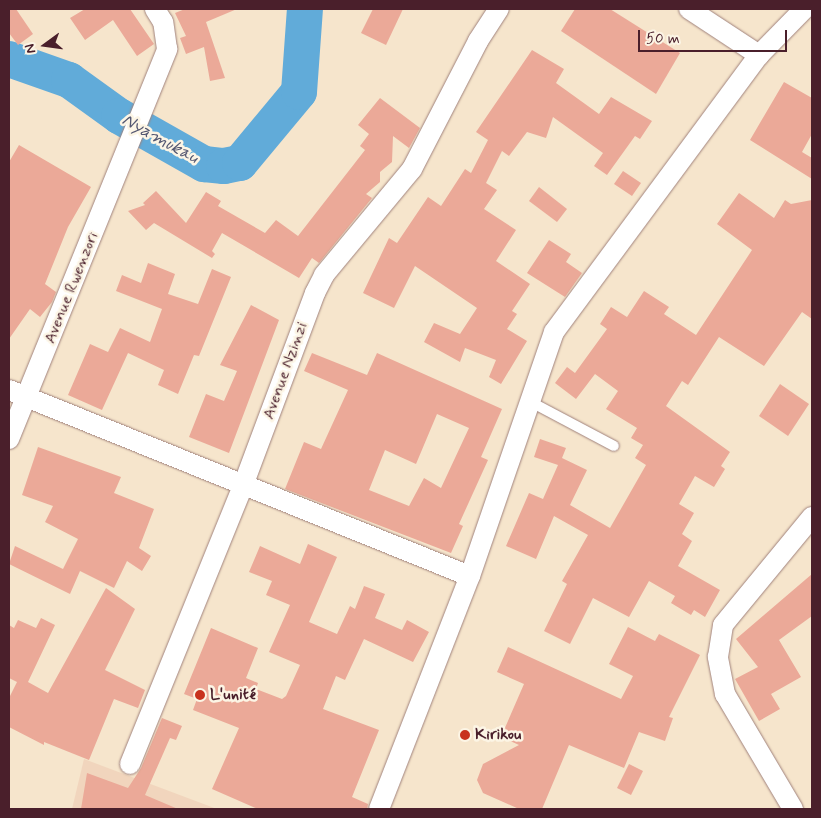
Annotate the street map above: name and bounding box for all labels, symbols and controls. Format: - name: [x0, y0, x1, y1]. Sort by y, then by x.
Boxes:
- north arrow: [20, 20, 70, 70]
- scale bar: [641, 20, 790, 52]
- text: 50 m: [646, 29, 680, 49]
- text: N: [21, 42, 40, 55]
- water label: Nyamukau: [118, 109, 202, 169]
- street label: Avenue Rwenzori: [41, 229, 103, 347]
- street label: Avenue Nzinzi: [260, 320, 312, 422]
- place label: L'unité: [210, 685, 256, 705]
- marker: L'unité: [194, 689, 206, 701]
- place label: Kirikou: [475, 725, 521, 745]
- marker: Kirikou: [459, 729, 471, 741]

